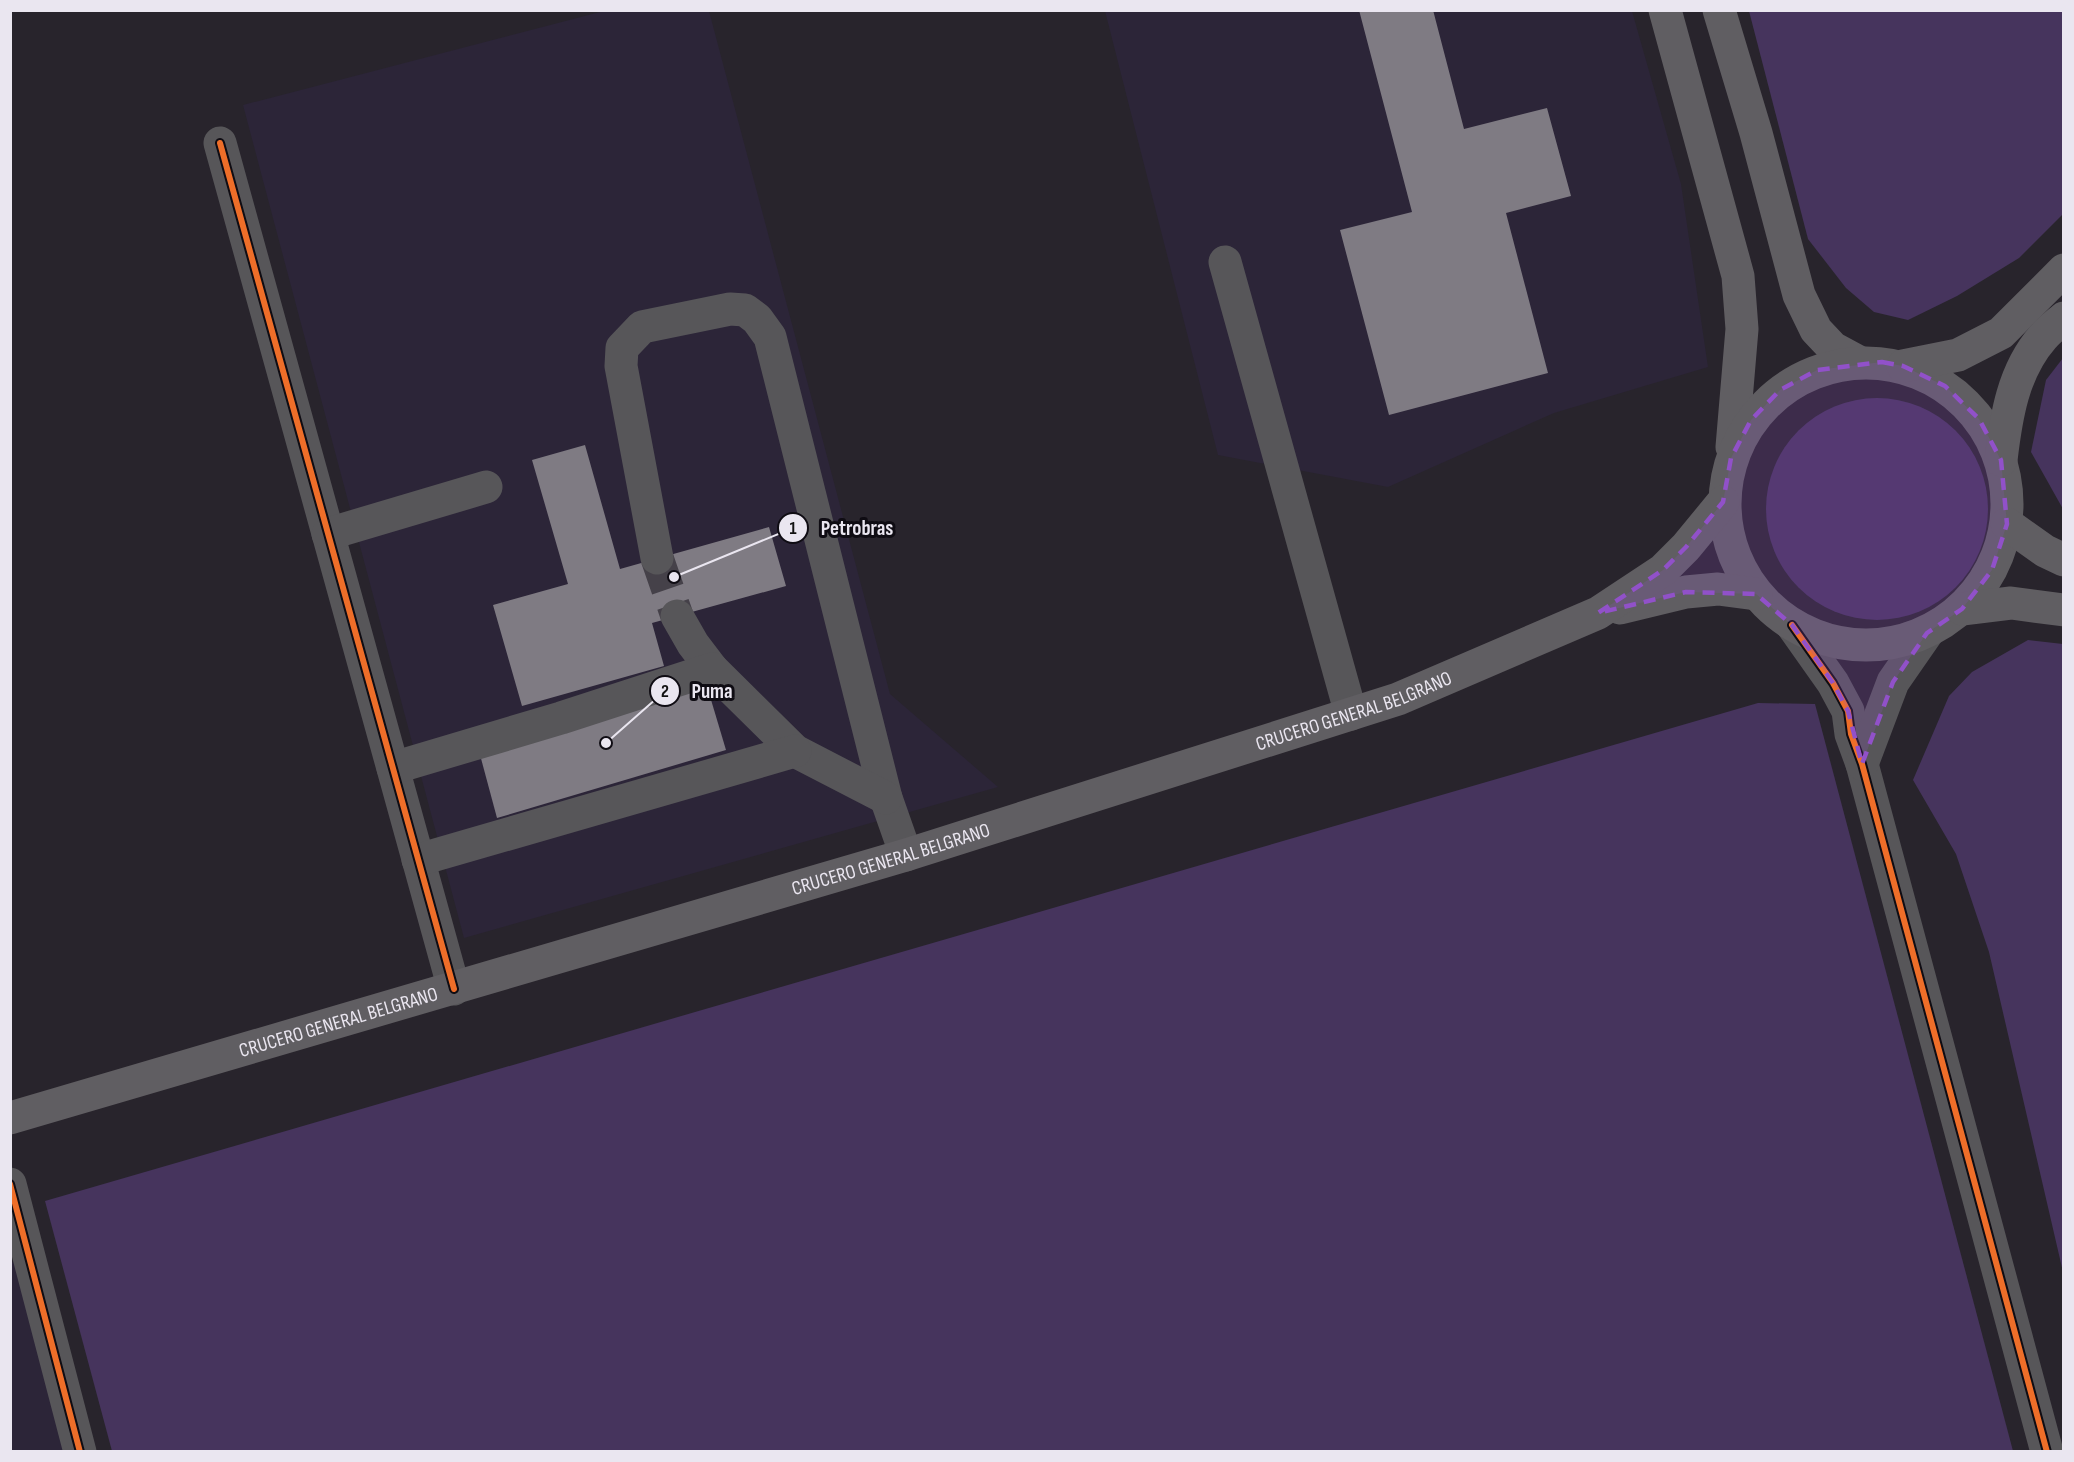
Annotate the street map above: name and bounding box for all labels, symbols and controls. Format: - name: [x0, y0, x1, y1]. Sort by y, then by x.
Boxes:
- callout: Petrobras: [778, 508, 905, 547]
- text: Petrobras: [821, 516, 893, 541]
- text: 1: [789, 518, 797, 539]
- street label: CRUCERO GENERAL BELGRANO: [1253, 666, 1455, 756]
- callout: Puma: [650, 672, 745, 711]
- text: Puma: [691, 679, 733, 704]
- text: 2: [661, 681, 669, 702]
- street label: CRUCERO GENERAL BELGRANO: [789, 818, 993, 901]
- street label: CRUCERO GENERAL BELGRANO: [236, 982, 441, 1063]

